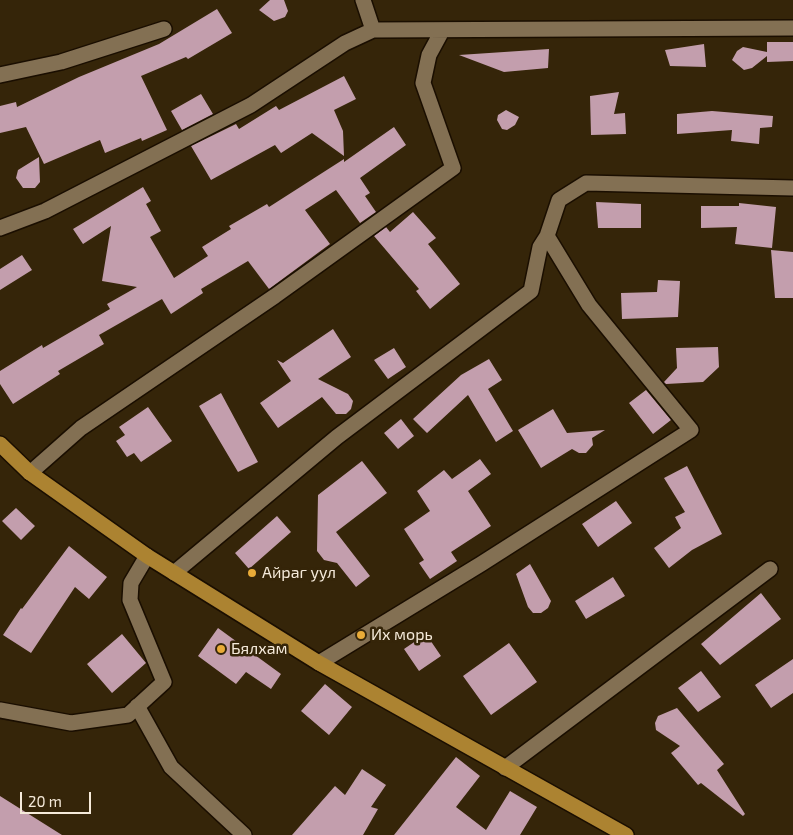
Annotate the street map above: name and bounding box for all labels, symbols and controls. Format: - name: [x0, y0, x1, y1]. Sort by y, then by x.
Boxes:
- place label: Айраг уул: [262, 563, 336, 583]
- marker: Айраг уул: [246, 567, 258, 579]
- place label: Их морь: [371, 625, 433, 645]
- marker: Их морь: [355, 629, 367, 641]
- place label: Бялхам: [231, 639, 288, 659]
- marker: Бялхам: [215, 643, 227, 655]
- scale bar: [22, 782, 94, 814]
- text: 20 m: [28, 792, 62, 810]

